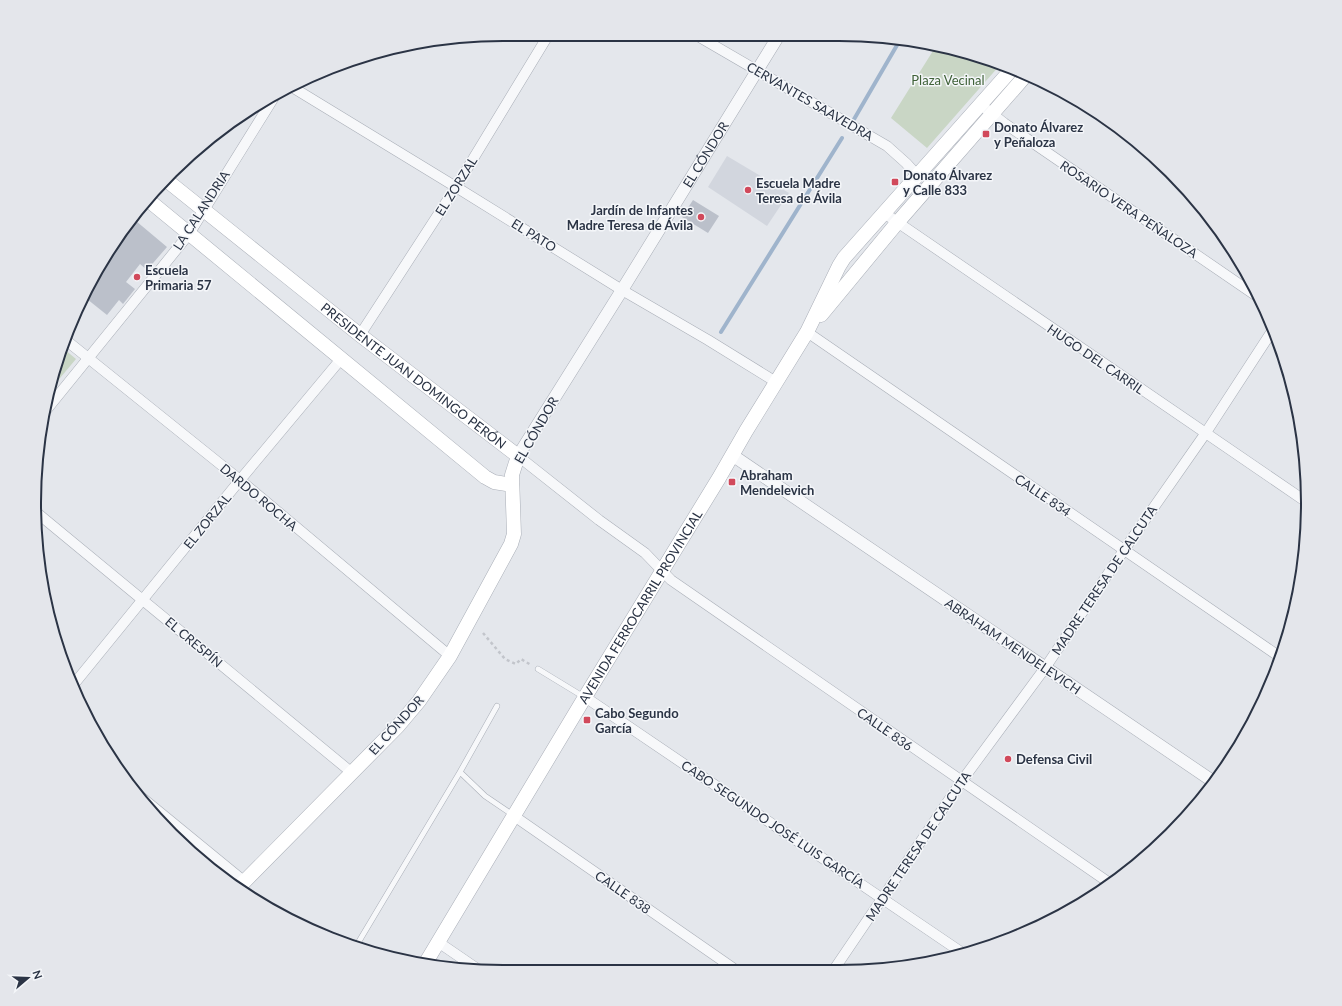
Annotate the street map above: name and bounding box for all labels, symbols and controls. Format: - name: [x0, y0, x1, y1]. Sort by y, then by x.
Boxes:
- street label: CERVANTES SAAVEDRA: [744, 58, 876, 144]
- park label: Plaza Vecinal: [911, 72, 985, 88]
- street label: EL CÓNDOR: [679, 118, 732, 190]
- place label: Donato Álvarez y Peñaloza: [994, 119, 1083, 150]
- marker: Donato Álvarez y Peñaloza: [981, 129, 991, 139]
- street label: EL ZORZAL: [432, 153, 481, 218]
- street label: ROSARIO VERA PEÑALOZA: [1057, 157, 1201, 261]
- street label: LA CALANDRIA: [169, 167, 233, 253]
- place label: Donato Álvarez y Calle 833: [903, 167, 992, 198]
- place label: Escuela Madre Teresa de Ávila: [756, 175, 842, 206]
- marker: Donato Álvarez y Calle 833: [890, 177, 900, 187]
- marker: Escuela Madre Teresa de Ávila: [743, 185, 753, 195]
- place label: Jardín de Infantes Madre Teresa de Ávila: [567, 202, 693, 233]
- marker: Jardín de Infantes Madre Teresa de Ávila: [696, 212, 706, 222]
- street label: EL PATO: [509, 215, 559, 255]
- place label: Escuela Primaria 57: [145, 262, 212, 293]
- marker: Escuela Primaria 57: [132, 272, 142, 282]
- street label: PRESIDENTE JUAN DOMINGO PERÓN: [318, 299, 509, 452]
- street label: HUGO DEL CARRIL: [1044, 321, 1148, 398]
- street label: EL CÓNDOR: [510, 393, 562, 466]
- street label: DARDO ROCHA: [217, 460, 301, 534]
- place label: Abraham Mendelevich: [739, 467, 814, 498]
- street label: CALLE 834: [1012, 470, 1075, 520]
- marker: Abraham Mendelevich: [727, 477, 737, 487]
- street label: EL ZORZAL: [180, 490, 234, 552]
- street label: MADRE TERESA DE CALCUTA: [1048, 502, 1160, 658]
- street label: AVENIDA FERROCARRIL PROVINCIAL: [575, 507, 706, 707]
- street label: ABRAHAM MENDELEVICH: [942, 595, 1084, 697]
- street label: EL CRESPÍN: [162, 613, 226, 671]
- street label: EL CÓNDOR: [365, 691, 427, 758]
- street label: CALLE 836: [854, 704, 916, 754]
- place label: Cabo Segundo García: [595, 705, 679, 736]
- marker: Cabo Segundo García: [582, 715, 592, 725]
- place label: Defensa Civil: [1016, 751, 1092, 767]
- marker: Defensa Civil: [1003, 754, 1013, 764]
- street label: CABO SEGUNDO JOSÉ LUIS GARCÍA: [678, 757, 868, 892]
- street label: MADRE TERESA DE CALCUTA: [862, 768, 974, 924]
- street label: CALLE 838: [592, 867, 654, 917]
- north arrow: [8, 958, 48, 998]
- text: N: [30, 968, 45, 981]

